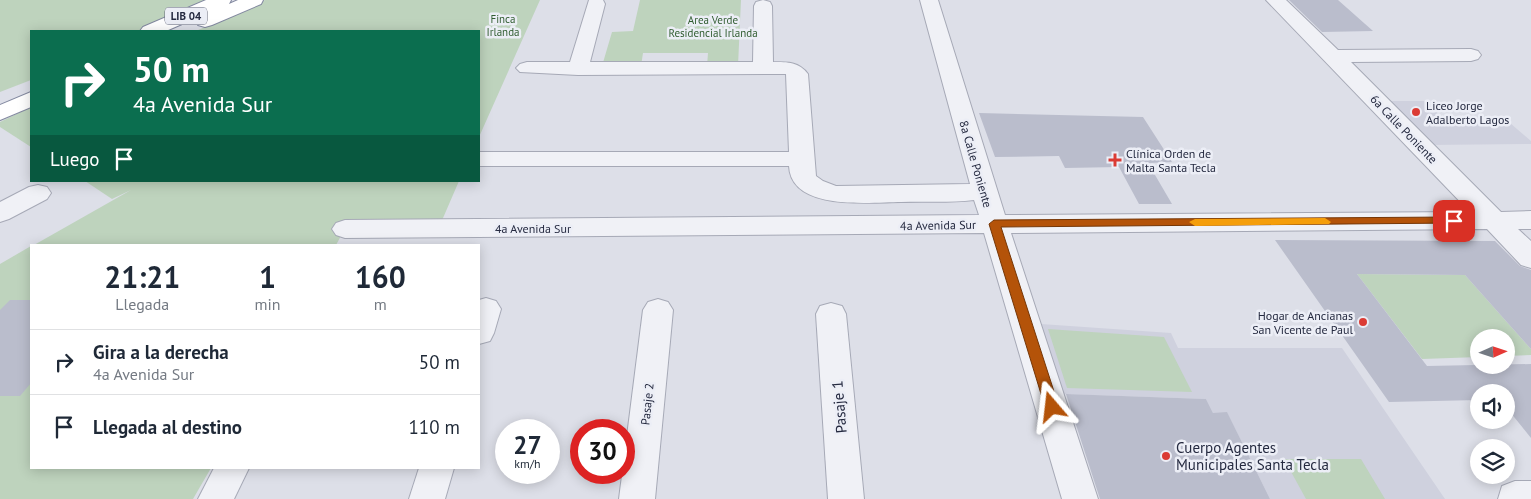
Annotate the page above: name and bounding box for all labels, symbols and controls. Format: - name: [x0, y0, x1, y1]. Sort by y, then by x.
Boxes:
- road number: LIB 04: [165, 8, 207, 24]
- park label: Finca Irlanda: [487, 12, 520, 39]
- park label: Area Verde Residencial Irlanda: [668, 13, 758, 40]
- text: 50 m: [133, 46, 210, 92]
- icon: right: [50, 50, 115, 115]
- text: 4a Avenida Sur: [133, 90, 272, 118]
- street label: 6a Calle Poniente: [1367, 91, 1441, 167]
- place label: Liceo Jorge Adalberto Lagos: [1426, 98, 1509, 127]
- marker: Liceo Jorge Adalberto Lagos: [1410, 106, 1422, 118]
- street label: 8a Calle Poniente: [956, 119, 996, 209]
- icon: arrive: [110, 145, 138, 173]
- place label: Clínica Orden de Malta Santa Tecla: [1126, 146, 1216, 175]
- text: Luego: [50, 147, 100, 171]
- marker: Clínica Orden de Malta Santa Tecla: [1108, 153, 1122, 167]
- pin: [1433, 200, 1475, 242]
- icon: arrive: [1440, 207, 1468, 235]
- street label: 4a Avenida Sur: [900, 217, 976, 233]
- street label: 4a Avenida Sur: [495, 221, 571, 236]
- text: 21:21: [104, 257, 180, 296]
- text: 1: [259, 257, 276, 296]
- text: 160: [355, 257, 406, 296]
- text: Llegada: [115, 294, 169, 314]
- text: min: [255, 294, 281, 314]
- text: m: [374, 294, 387, 314]
- place label: Hogar de Ancianas San Vicente de Paul: [1252, 308, 1353, 337]
- marker: Hogar de Ancianas San Vicente de Paul: [1357, 316, 1369, 328]
- north arrow: [1470, 329, 1515, 374]
- map controls: [1470, 329, 1515, 484]
- text: Gira a la derecha: [93, 340, 229, 364]
- icon: right: [50, 348, 78, 376]
- text: 50 m: [419, 350, 460, 374]
- text: 4a Avenida Sur: [93, 364, 194, 384]
- street label: Pasaje 1: [827, 380, 851, 434]
- position arrow: [1025, 380, 1077, 432]
- street label: Pasaje 2: [637, 382, 657, 426]
- button: sound: [1470, 384, 1515, 429]
- icon: arrive: [50, 413, 78, 441]
- text: Llegada al destino: [93, 415, 242, 439]
- text: 110 m: [408, 415, 460, 439]
- speed limit sign: 30: [570, 419, 635, 484]
- text: 27: [513, 429, 542, 461]
- place label: Cuerpo Agentes Municipales Santa Tecla: [1176, 438, 1329, 474]
- button: layers: [1470, 439, 1515, 484]
- marker: Cuerpo Agentes Municipales Santa Tecla: [1160, 450, 1172, 462]
- text: km/h: [514, 456, 541, 471]

